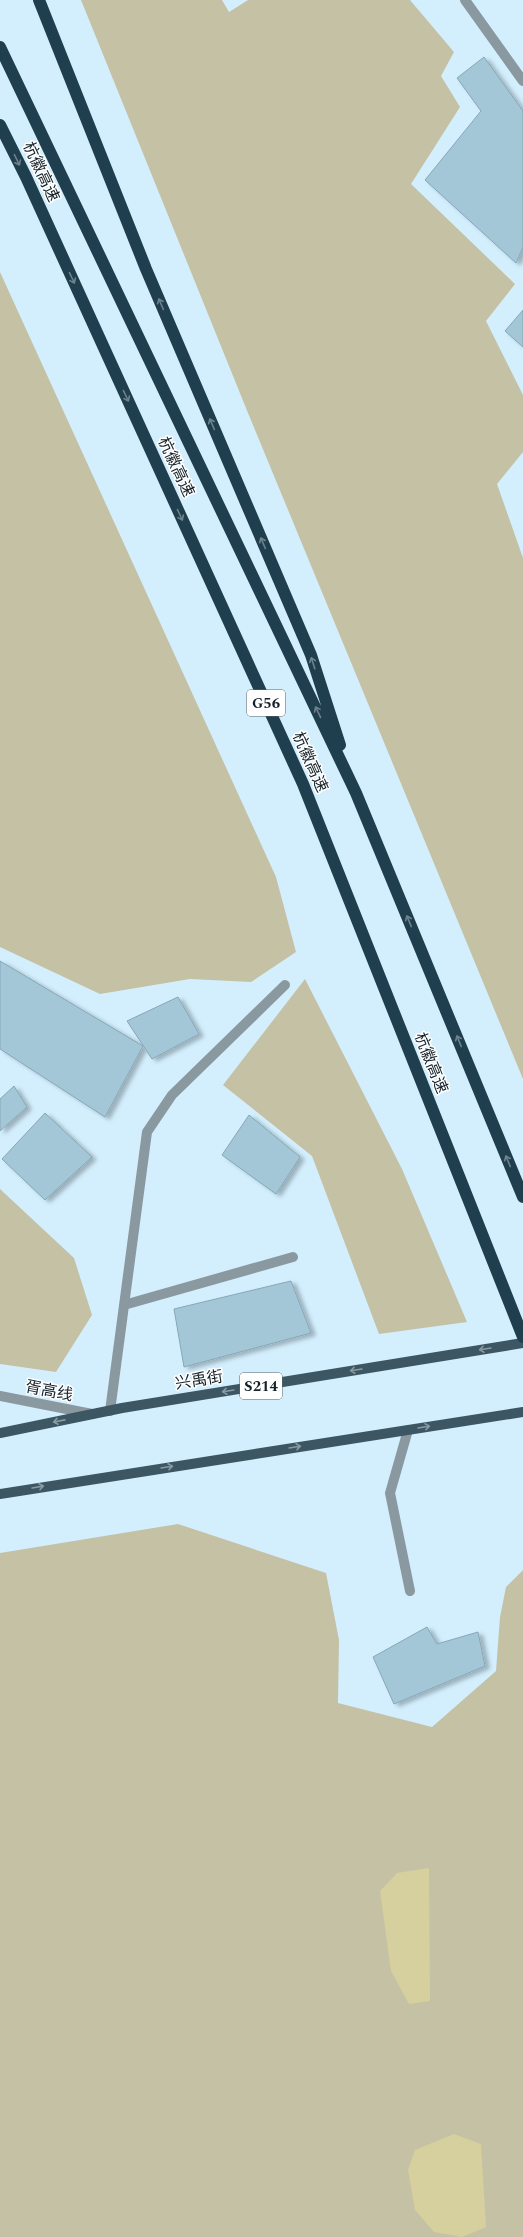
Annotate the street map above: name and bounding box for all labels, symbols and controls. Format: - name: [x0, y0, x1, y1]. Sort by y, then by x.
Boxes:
- street label: 杭徽高速: [17, 138, 65, 206]
- one-way arrow: [14, 154, 21, 166]
- one-way arrow: [69, 272, 76, 284]
- one-way arrow: [156, 299, 164, 311]
- one-way arrow: [123, 390, 130, 402]
- one-way arrow: [207, 418, 215, 430]
- street label: 杭徽高速: [152, 433, 200, 501]
- one-way arrow: [177, 508, 184, 520]
- one-way arrow: [259, 538, 266, 550]
- one-way arrow: [309, 657, 317, 669]
- road number: G56: [247, 690, 285, 716]
- one-way arrow: [314, 706, 321, 718]
- street label: 杭徽高速: [286, 728, 334, 796]
- one-way arrow: [405, 915, 412, 927]
- street label: 杭徽高速: [408, 1029, 454, 1097]
- one-way arrow: [454, 1036, 462, 1048]
- one-way arrow: [504, 1156, 511, 1168]
- one-way arrow: [478, 1345, 491, 1353]
- street label: 兴禹街: [173, 1364, 225, 1396]
- one-way arrow: [350, 1366, 363, 1374]
- road number: S214: [240, 1373, 282, 1399]
- street label: 胥高线: [23, 1375, 75, 1407]
- one-way arrow: [222, 1387, 235, 1395]
- one-way arrow: [52, 1417, 65, 1425]
- one-way arrow: [417, 1423, 430, 1431]
- one-way arrow: [288, 1443, 301, 1451]
- one-way arrow: [160, 1463, 173, 1471]
- one-way arrow: [32, 1483, 45, 1491]

